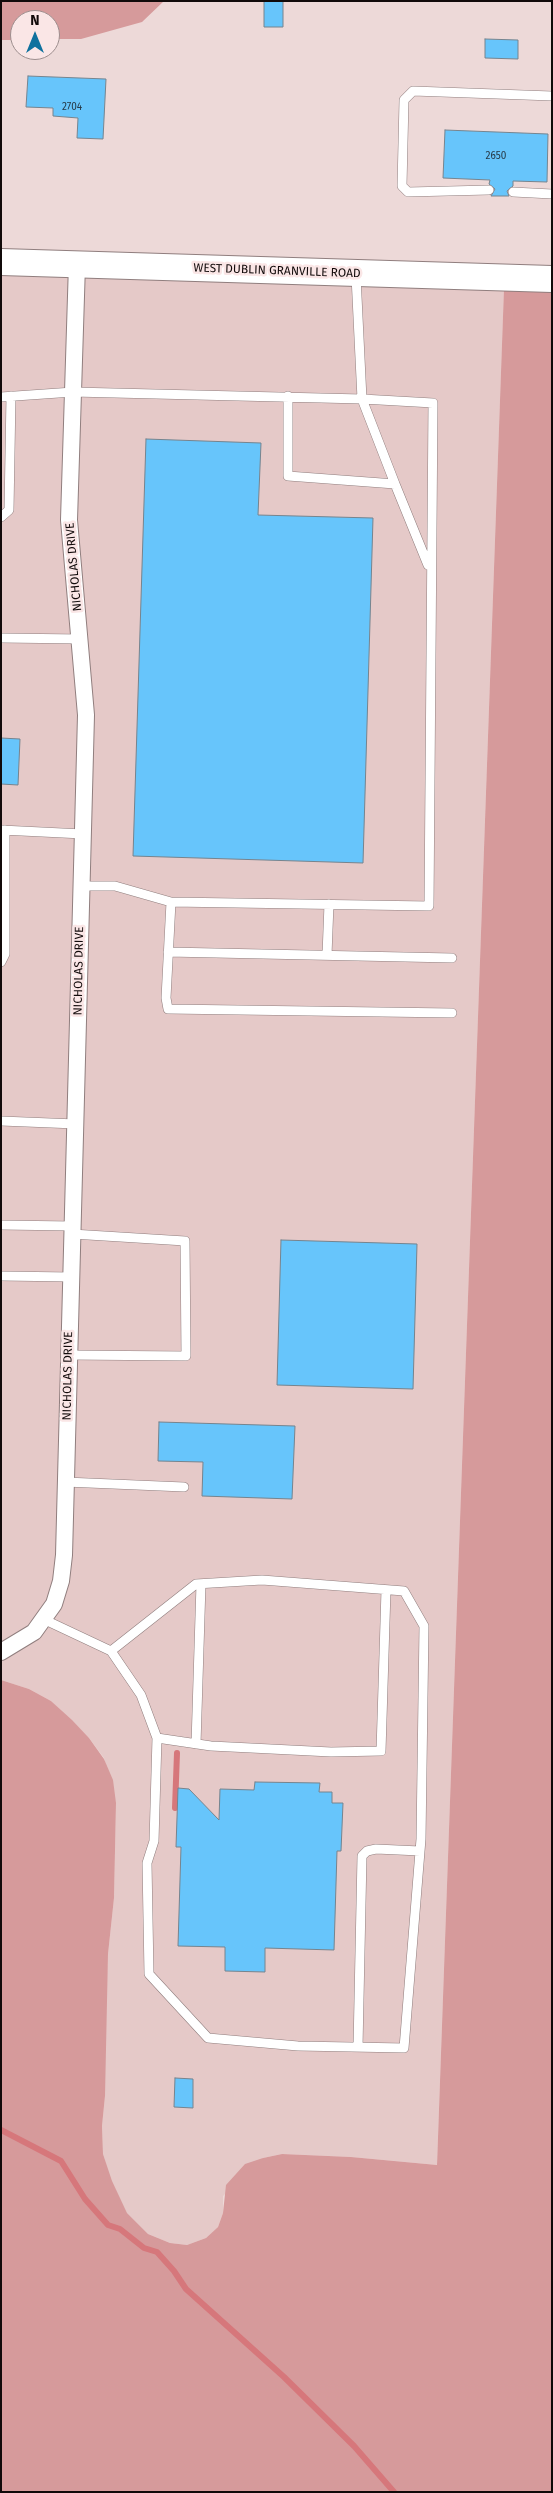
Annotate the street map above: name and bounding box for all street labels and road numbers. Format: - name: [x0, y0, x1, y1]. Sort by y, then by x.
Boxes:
- street label: WEST DUBLIN GRANVILLE ROAD: [193, 261, 361, 281]
- street label: NICHOLAS DRIVE: [63, 522, 85, 612]
- street label: NICHOLAS DRIVE: [71, 926, 87, 1016]
- street label: NICHOLAS DRIVE: [60, 1331, 76, 1421]

